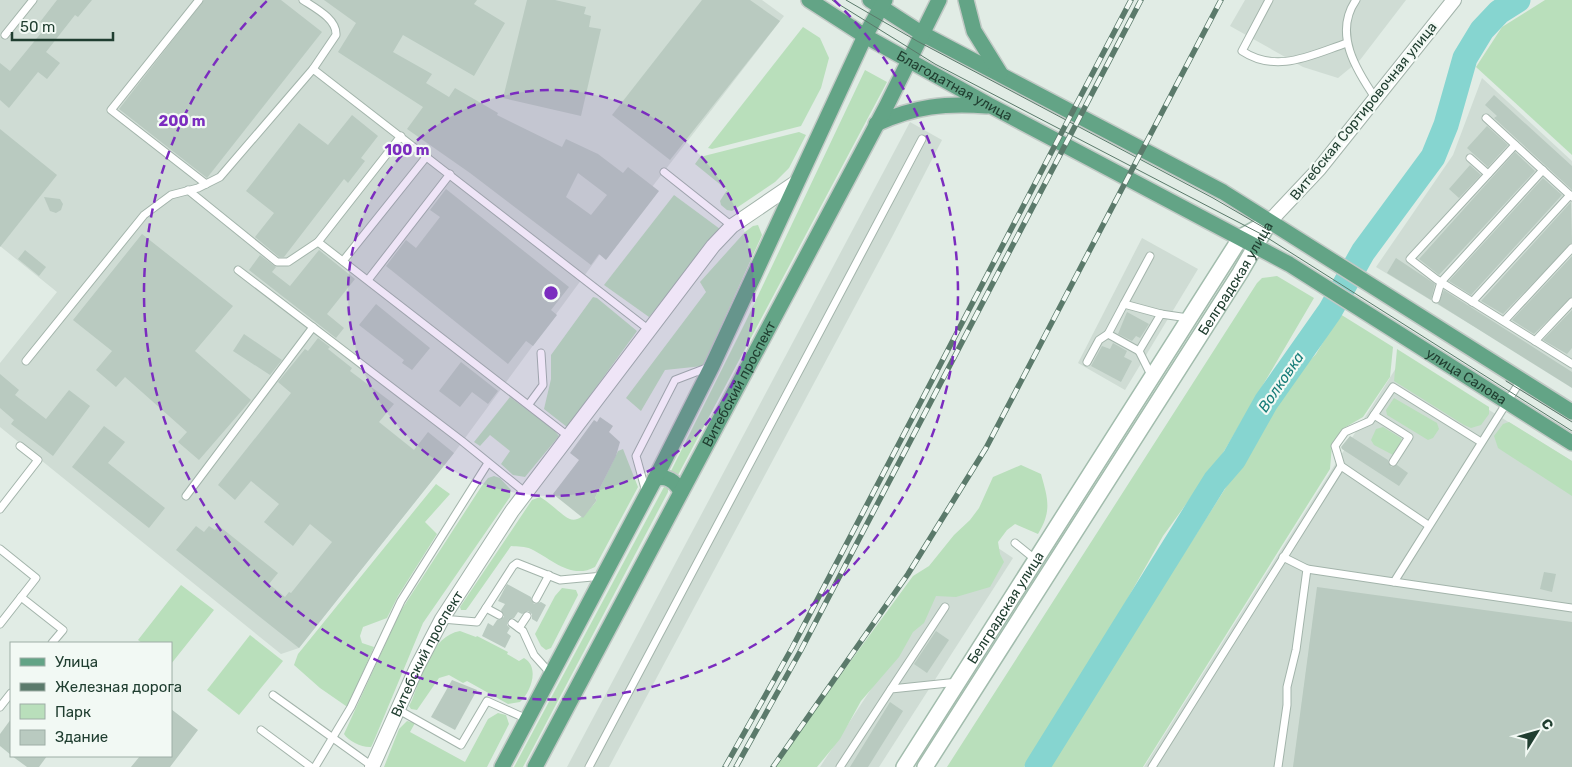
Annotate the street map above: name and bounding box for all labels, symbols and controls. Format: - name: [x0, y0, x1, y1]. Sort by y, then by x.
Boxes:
- scale bar: [12, 10, 114, 42]
- text: 50 m: [20, 18, 55, 36]
- street label: Витебская Сортировочная улица: [1286, 19, 1440, 204]
- street label: Благодатная улица: [893, 47, 1015, 125]
- text: 200 m: [158, 112, 206, 130]
- text: 100 m: [385, 141, 429, 159]
- street label: Белградская улица: [1195, 219, 1277, 338]
- centre of rings: [542, 284, 560, 302]
- street label: Витебский проспект: [699, 318, 780, 450]
- street label: улица Салова: [1423, 345, 1510, 409]
- water label: Волковка: [1254, 348, 1308, 415]
- street label: Белградская улица: [964, 548, 1048, 667]
- street label: Витебский проспект: [388, 588, 467, 720]
- legend: [10, 642, 172, 757]
- text: Улица: [55, 653, 98, 671]
- text: Железная дорога: [55, 678, 182, 696]
- text: Парк: [55, 703, 91, 721]
- north arrow: [1512, 707, 1562, 757]
- text: С: [1537, 715, 1557, 734]
- text: Здание: [55, 728, 108, 746]

